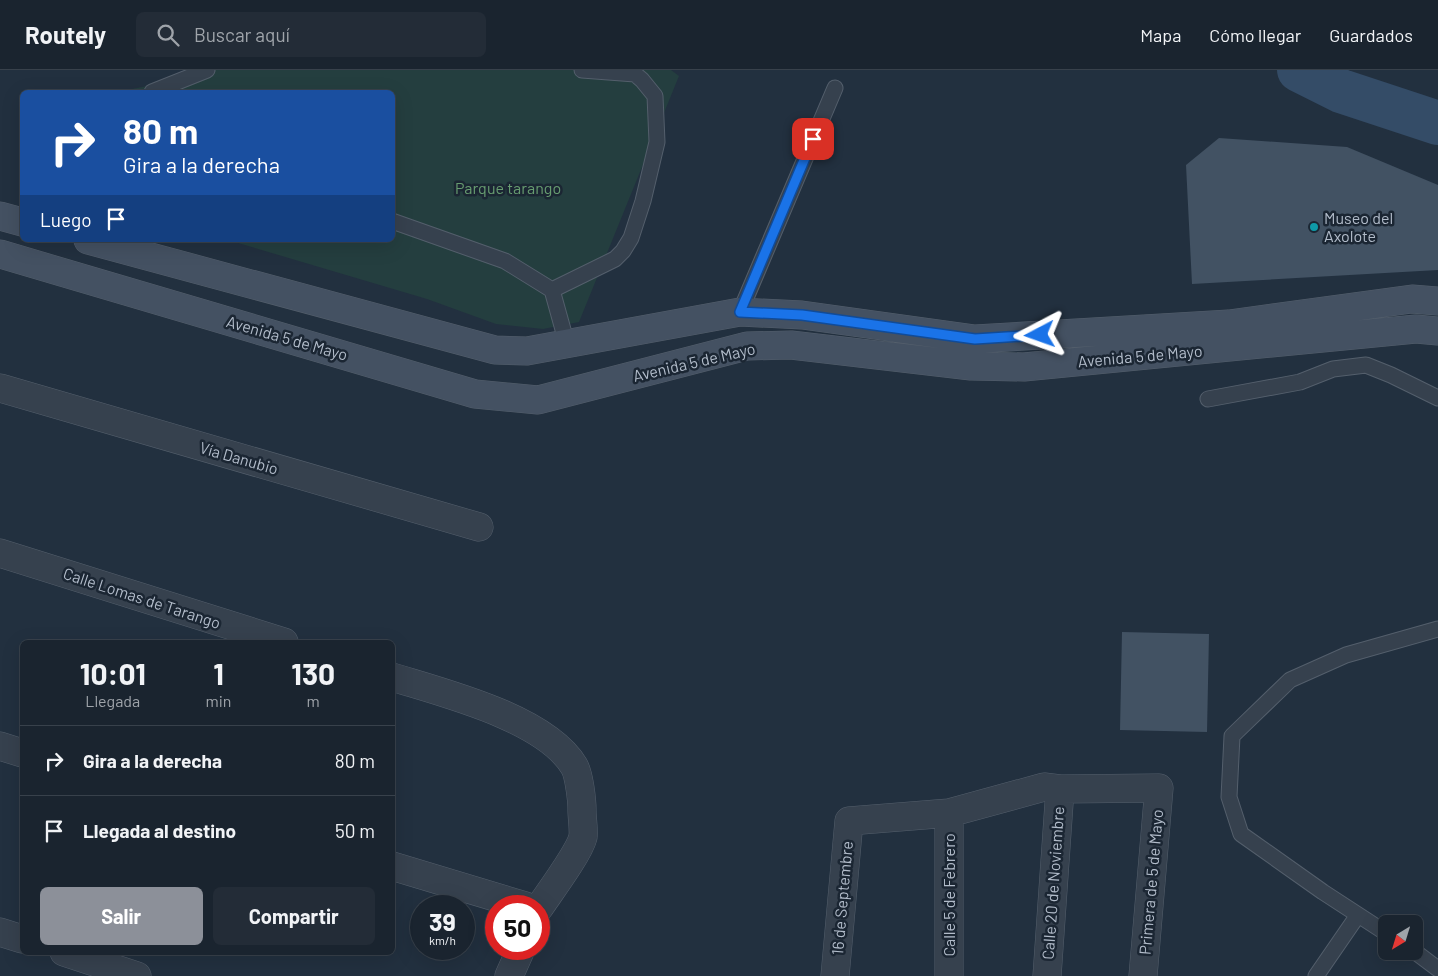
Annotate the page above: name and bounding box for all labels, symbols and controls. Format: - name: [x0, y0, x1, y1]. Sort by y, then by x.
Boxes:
- search box: [136, 12, 486, 57]
- text: Routely: [25, 20, 106, 49]
- icon: search: [154, 21, 182, 49]
- text: Buscar aquí: [194, 23, 290, 46]
- text: Mapa: [1140, 24, 1181, 46]
- text: Cómo llegar: [1209, 24, 1301, 46]
- text: Guardados: [1329, 24, 1413, 46]
- text: 80 m: [123, 109, 198, 151]
- icon: right: [40, 110, 105, 175]
- pin: [792, 118, 834, 160]
- icon: arrive: [799, 125, 827, 153]
- text: Gira a la derecha: [123, 151, 280, 177]
- park label: Parque tarango: [455, 178, 561, 197]
- icon: arrive: [102, 205, 130, 233]
- text: Luego: [40, 208, 92, 231]
- place label: Museo del Axolote: [1324, 208, 1393, 245]
- marker: Museo del Axolote: [1308, 221, 1320, 233]
- position arrow: [1013, 308, 1065, 360]
- street label: Avenida 5 de Mayo: [224, 311, 350, 364]
- street label: Avenida 5 de Mayo: [631, 338, 757, 385]
- street label: Avenida 5 de Mayo: [1077, 341, 1203, 370]
- street label: Vía Danubio: [198, 437, 281, 478]
- street label: Calle Lomas de Tarango: [61, 563, 223, 632]
- text: 10:01: [80, 655, 146, 691]
- text: 1: [213, 655, 224, 691]
- text: 130: [291, 655, 335, 691]
- text: Llegada: [85, 691, 140, 710]
- text: min: [206, 691, 232, 710]
- text: m: [307, 691, 320, 710]
- icon: right: [40, 747, 68, 775]
- text: Gira a la derecha: [83, 749, 222, 772]
- text: 80 m: [335, 749, 375, 772]
- street label: Calle 20 de Noviembre: [1038, 806, 1067, 960]
- street label: Primera de 5 de Mayo: [1135, 808, 1166, 955]
- icon: arrive: [40, 817, 68, 845]
- text: Llegada al destino: [83, 819, 236, 842]
- text: 50 m: [335, 819, 375, 842]
- street label: Calle 5 de Febrero: [939, 833, 958, 957]
- street label: 16 de Septembre: [827, 840, 856, 956]
- button: Salir: [40, 887, 203, 945]
- button: Compartir: [213, 887, 375, 945]
- speed limit sign: 50: [485, 895, 550, 960]
- text: 39: [429, 906, 456, 936]
- north arrow: [1378, 915, 1422, 960]
- map controls: [1378, 915, 1423, 960]
- text: km/h: [429, 933, 456, 947]

